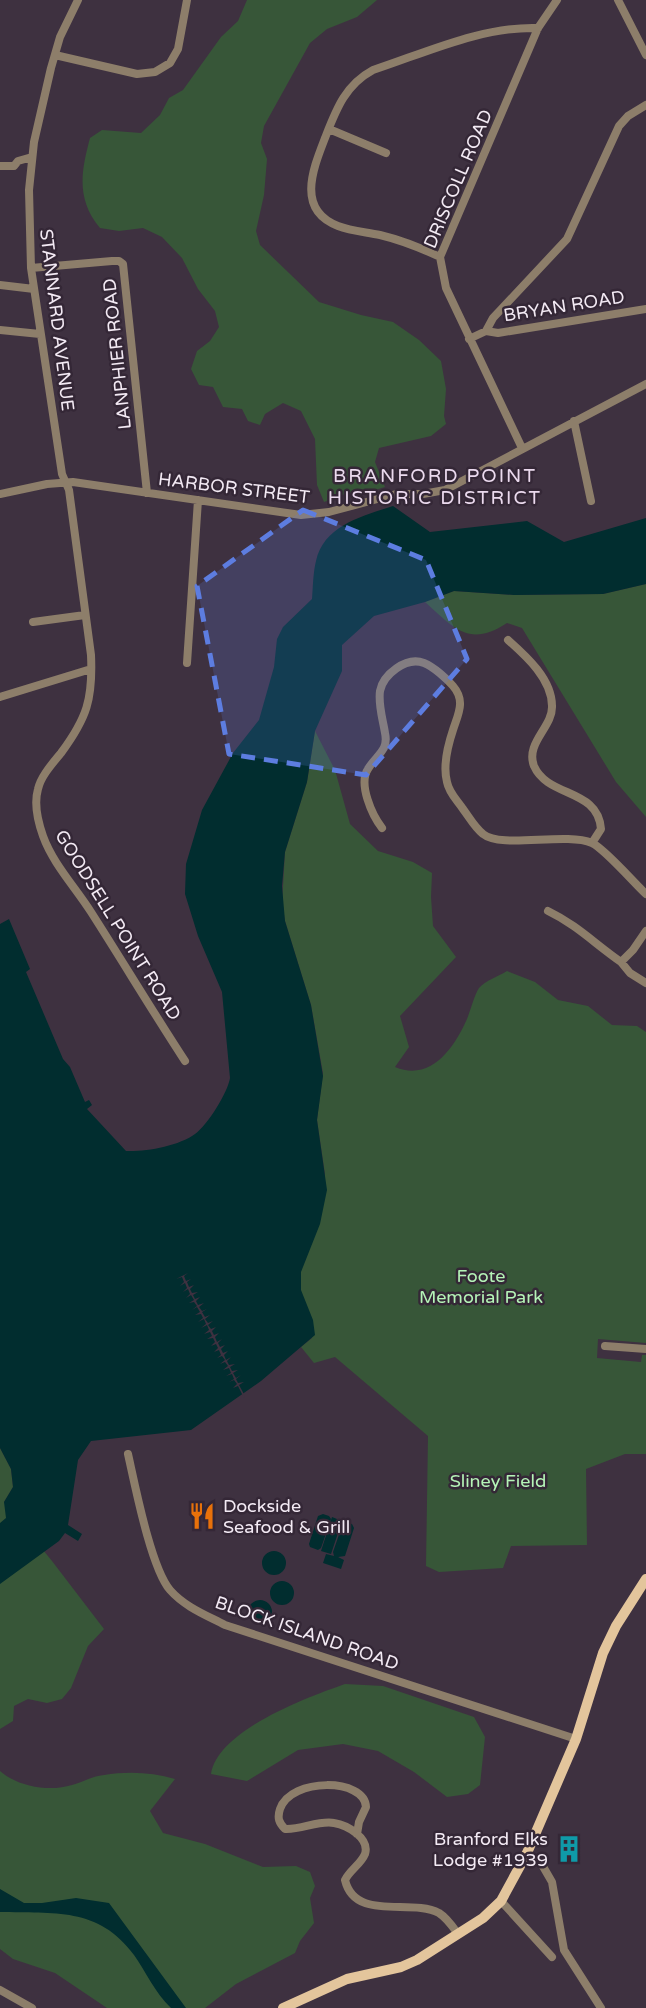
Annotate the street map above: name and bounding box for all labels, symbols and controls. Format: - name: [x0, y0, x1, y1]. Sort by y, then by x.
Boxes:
- street label: DRISCOLL ROAD: [419, 106, 497, 252]
- street label: STANNARD AVENUE: [35, 228, 79, 412]
- street label: LANPHIER ROAD: [98, 277, 136, 431]
- street label: BRYAN ROAD: [502, 286, 626, 326]
- district label: BRANFORD POINT HISTORIC DISTRICT: [328, 465, 542, 509]
- street label: HARBOR STREET: [157, 468, 311, 508]
- street label: GOODSELL POINT ROAD: [50, 826, 186, 1024]
- park label: Foote Memorial Park: [419, 1265, 543, 1308]
- park label: Sliney Field: [450, 1470, 546, 1492]
- place label: Dockside Seafood & Grill: [223, 1495, 350, 1538]
- restaurant icon: Dockside Seafood & Grill: [187, 1501, 217, 1531]
- street label: BLOCK ISLAND ROAD: [212, 1591, 402, 1675]
- place label: Branford Elks Lodge #1939: [433, 1828, 548, 1871]
- building icon: Branford Elks Lodge #1939: [554, 1834, 584, 1864]

